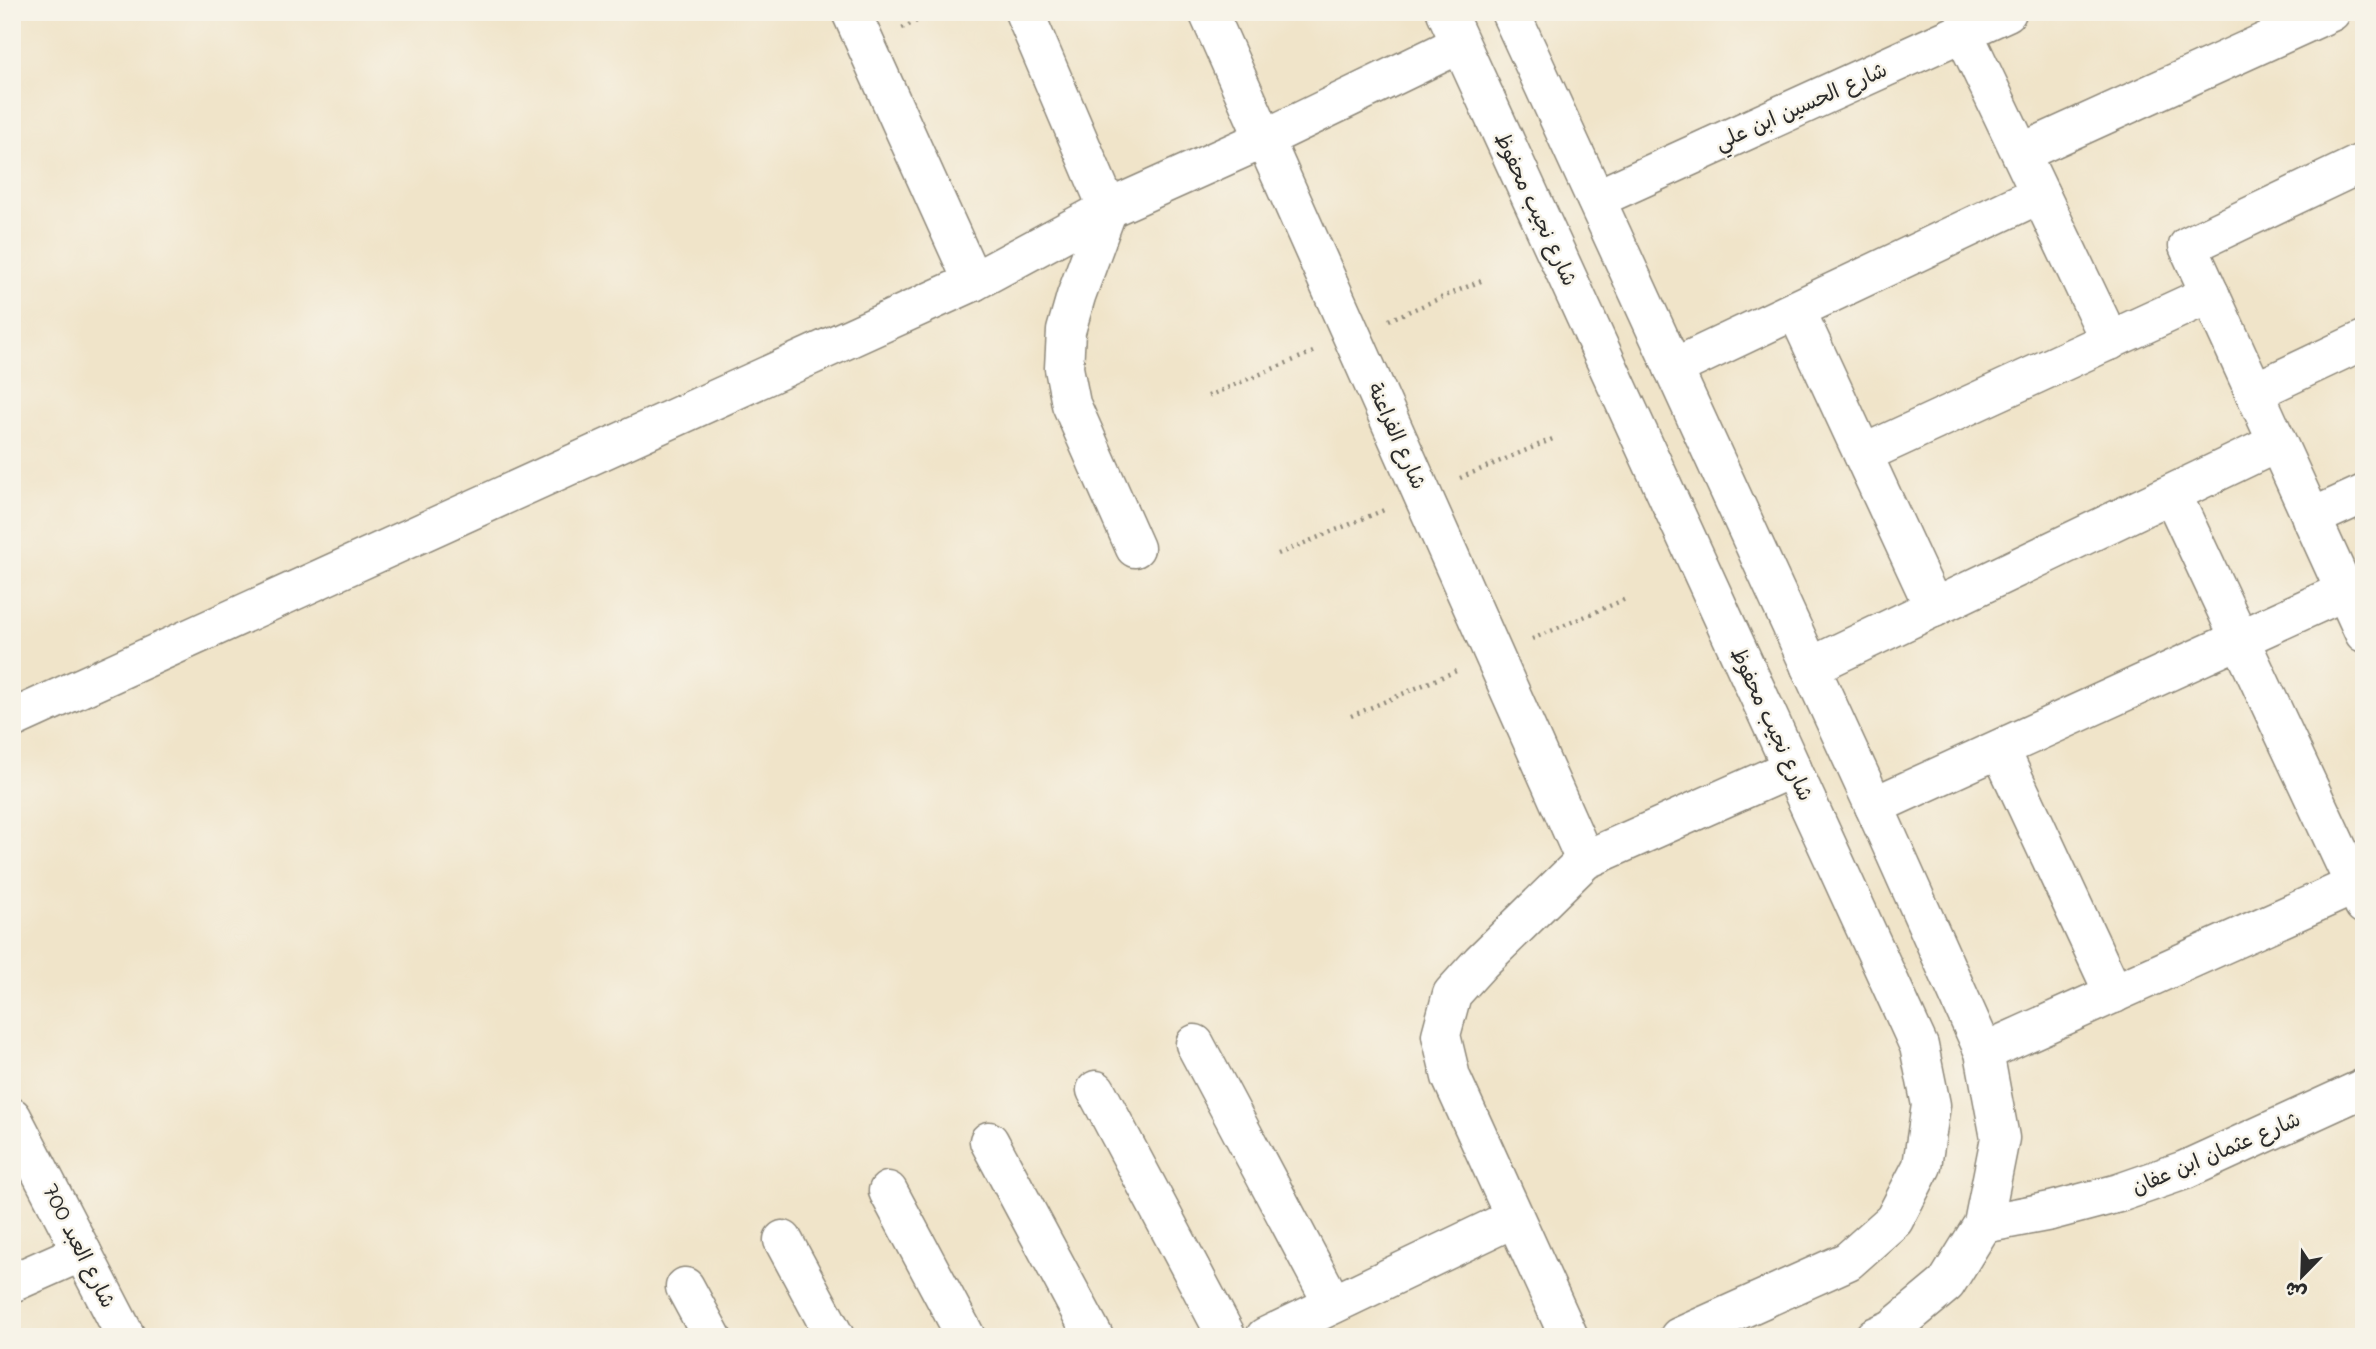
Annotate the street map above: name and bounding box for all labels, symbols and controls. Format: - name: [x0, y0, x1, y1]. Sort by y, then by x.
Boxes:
- street label: شارع الحسين ابن علي: [1710, 55, 1894, 161]
- street label: شارع نجيب محفوظ: [1487, 127, 1585, 291]
- street label: شارع الفراعنة: [1360, 378, 1434, 494]
- street label: شارع نجيب محفوظ: [1723, 642, 1821, 806]
- street label: شارع عثمان ابن عفان: [2127, 1104, 2305, 1202]
- street label: شارع العبد 700: [35, 1179, 123, 1313]
- north arrow: [2268, 1240, 2338, 1310]
- text: ش: [2281, 1276, 2310, 1308]

